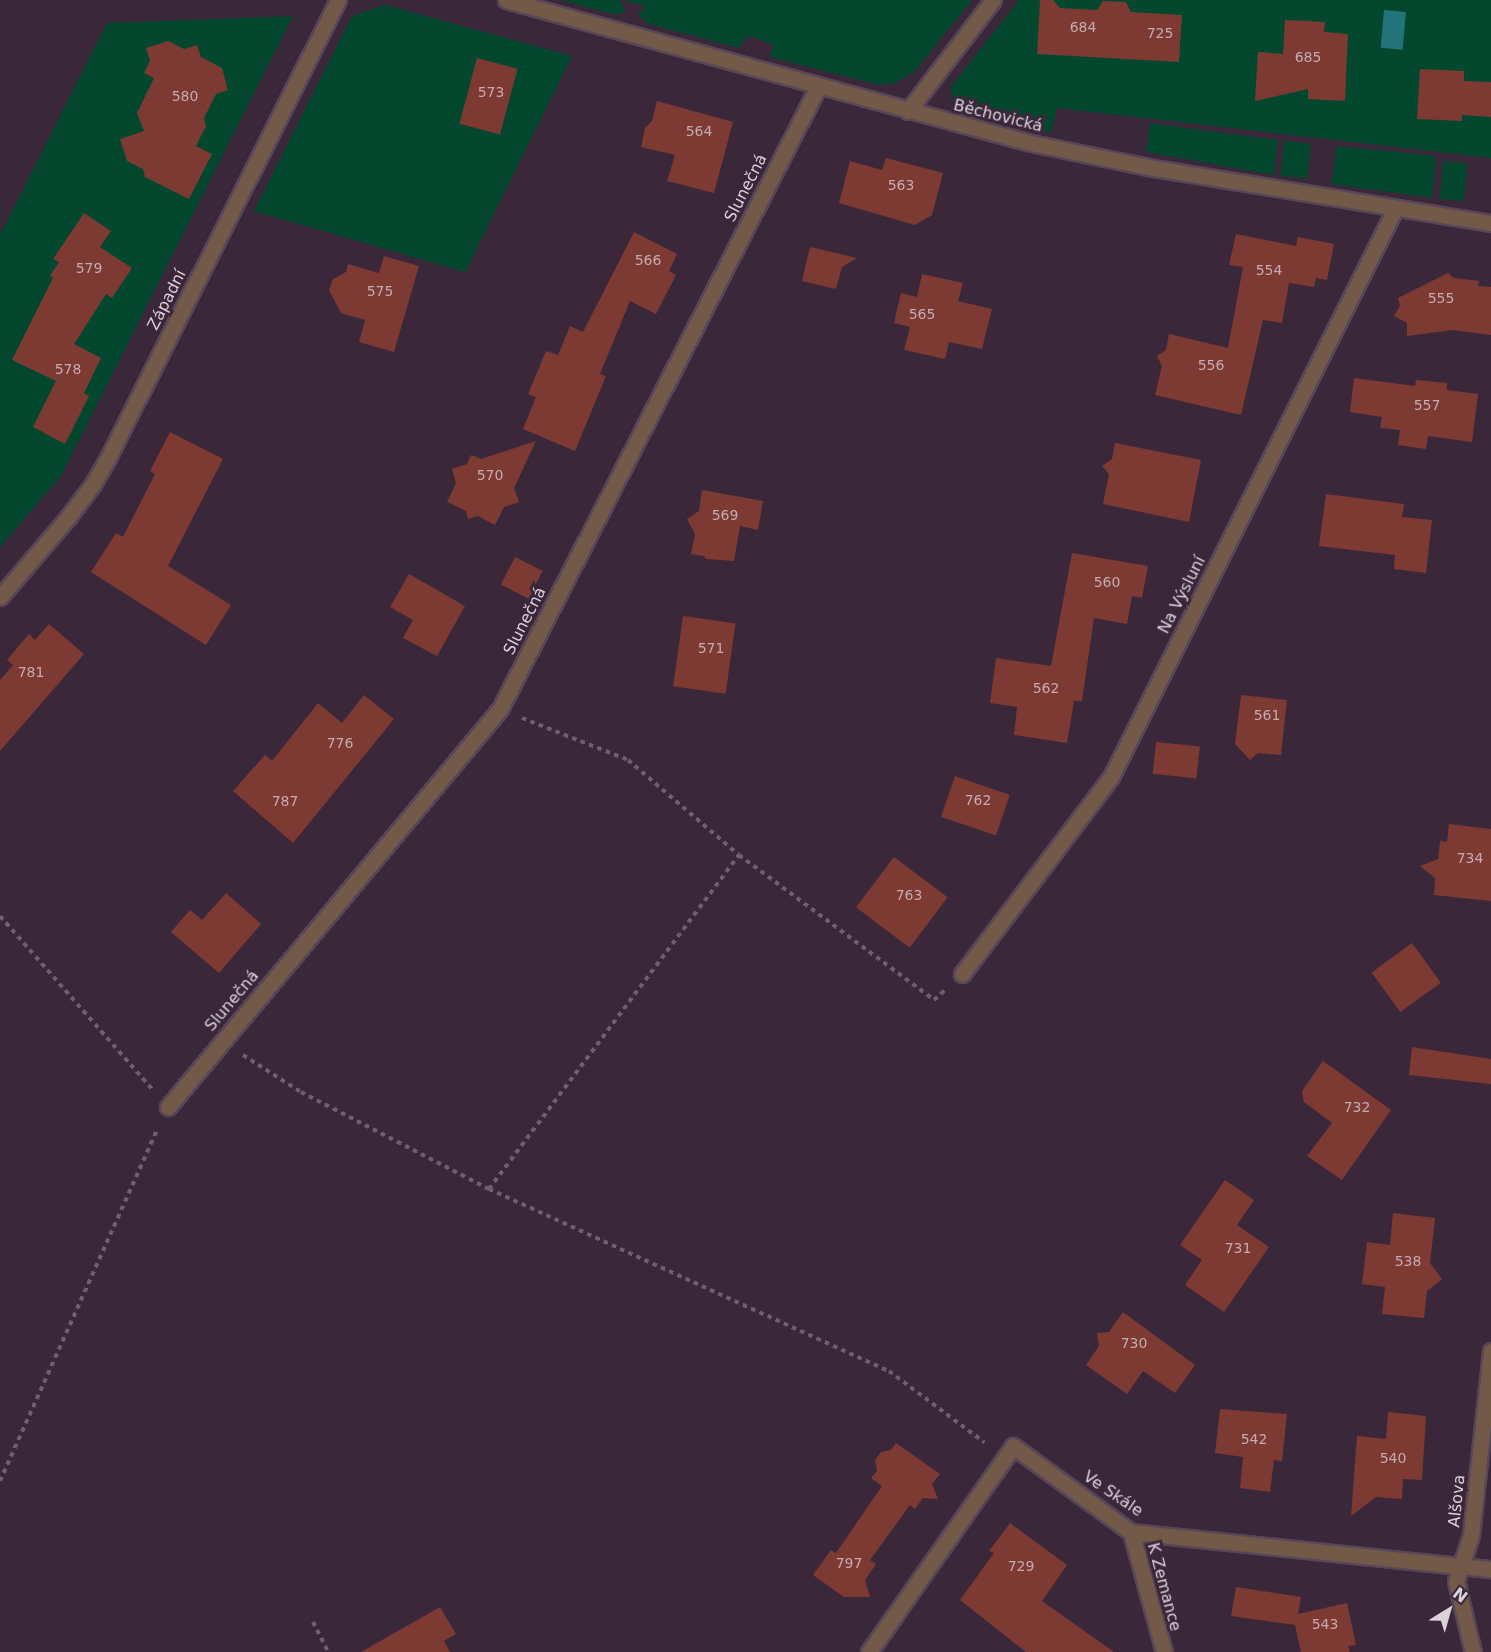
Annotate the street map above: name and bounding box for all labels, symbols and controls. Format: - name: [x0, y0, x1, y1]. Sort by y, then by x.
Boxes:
- house number: 684: [1070, 19, 1096, 35]
- house number: 725: [1147, 25, 1173, 41]
- house number: 685: [1295, 49, 1321, 65]
- house number: 573: [478, 84, 504, 100]
- house number: 580: [172, 88, 198, 104]
- street label: Běchovická: [952, 96, 1044, 136]
- house number: 564: [686, 123, 712, 139]
- street label: Slunečná: [721, 151, 771, 225]
- house number: 563: [888, 177, 914, 193]
- house number: 566: [635, 252, 661, 268]
- house number: 579: [76, 260, 102, 276]
- house number: 554: [1256, 262, 1282, 278]
- street label: Západní: [144, 266, 190, 334]
- house number: 575: [367, 283, 393, 299]
- house number: 555: [1428, 290, 1454, 306]
- house number: 565: [909, 306, 935, 322]
- house number: 556: [1198, 357, 1224, 373]
- house number: 578: [55, 361, 81, 377]
- house number: 557: [1414, 397, 1440, 413]
- house number: 570: [477, 467, 503, 483]
- house number: 569: [712, 507, 738, 523]
- street label: Na Výsluní: [1154, 553, 1210, 637]
- house number: 560: [1094, 574, 1120, 590]
- street label: Slunečná: [500, 584, 550, 658]
- house number: 571: [698, 640, 724, 656]
- house number: 781: [18, 664, 44, 680]
- house number: 562: [1033, 680, 1059, 696]
- house number: 561: [1254, 707, 1280, 723]
- house number: 776: [327, 735, 353, 751]
- house number: 762: [965, 792, 991, 808]
- house number: 787: [272, 793, 298, 809]
- house number: 734: [1457, 850, 1483, 866]
- house number: 763: [896, 887, 922, 903]
- street label: Slunečná: [201, 967, 263, 1035]
- house number: 732: [1344, 1099, 1370, 1115]
- house number: 731: [1225, 1240, 1251, 1256]
- house number: 538: [1395, 1253, 1421, 1269]
- house number: 730: [1121, 1335, 1147, 1351]
- house number: 542: [1241, 1431, 1267, 1447]
- house number: 540: [1380, 1450, 1406, 1466]
- street label: Ve Skále: [1079, 1467, 1147, 1521]
- street label: Alšova: [1445, 1474, 1469, 1528]
- street label: K Zemance: [1143, 1541, 1185, 1633]
- house number: 797: [836, 1555, 862, 1571]
- house number: 729: [1008, 1558, 1034, 1574]
- north arrow: [1419, 1580, 1479, 1640]
- text: N: [1449, 1584, 1471, 1607]
- house number: 543: [1312, 1616, 1338, 1632]

